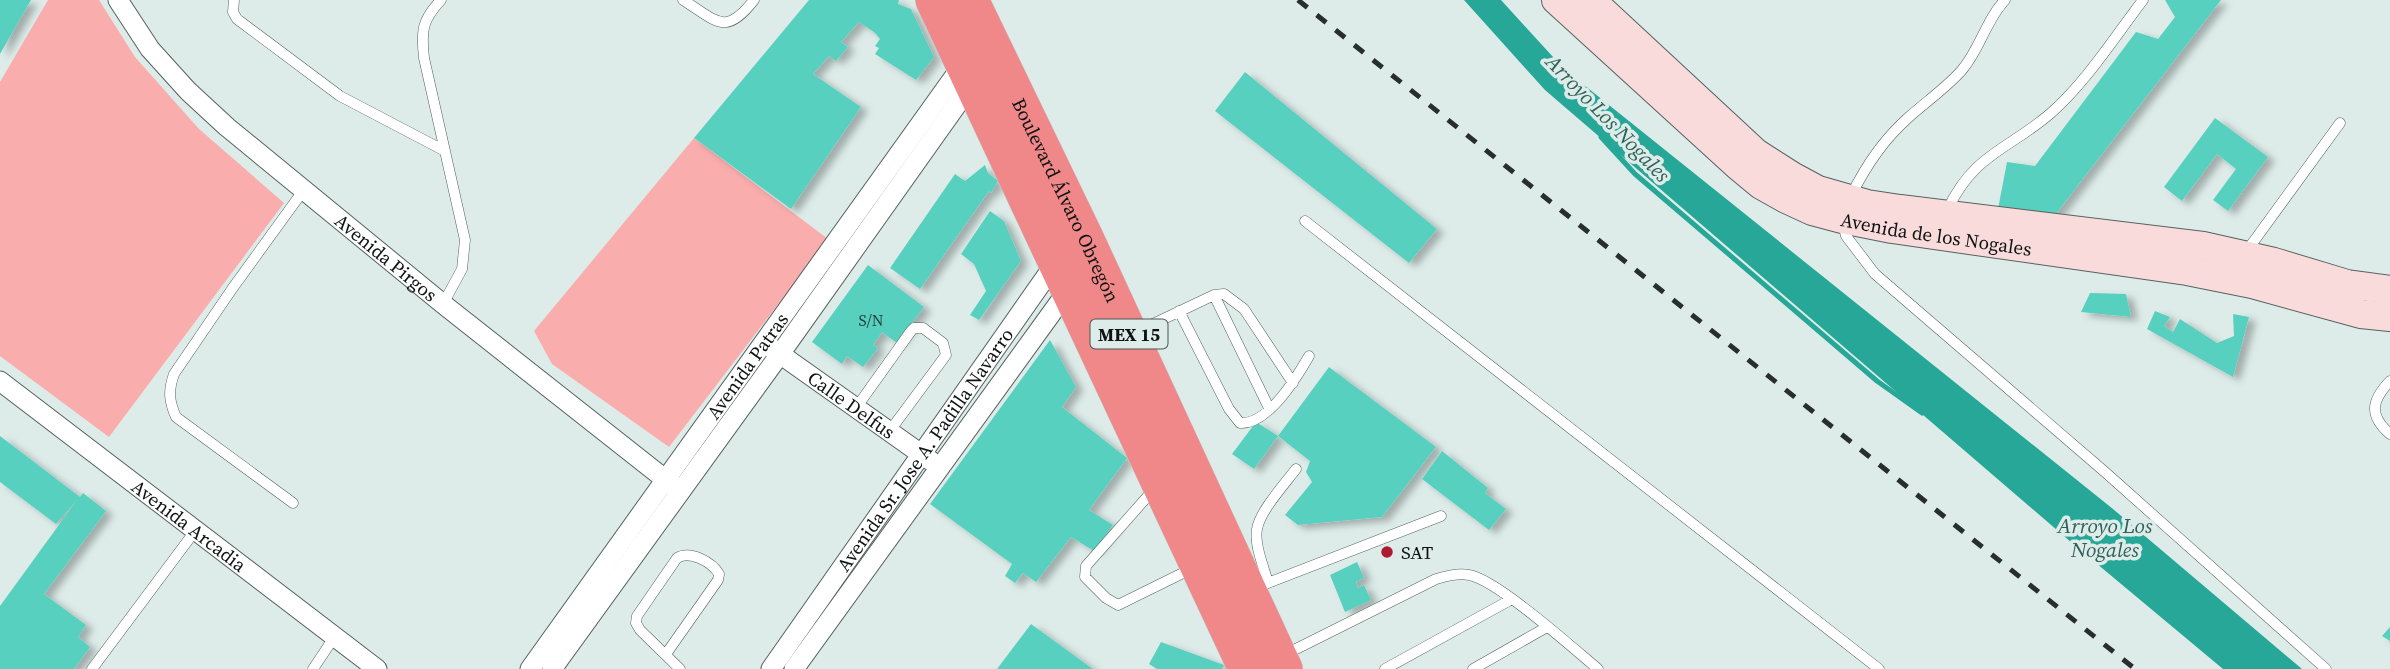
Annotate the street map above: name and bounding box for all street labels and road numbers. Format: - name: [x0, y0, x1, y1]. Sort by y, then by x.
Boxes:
- street label: Boulevard Álvaro Obregón: [1006, 94, 1126, 307]
- street label: Avenida de los Nogales: [1838, 206, 2033, 262]
- street label: Avenida Pirgos: [329, 208, 443, 307]
- street label: Avenida Patras: [700, 307, 794, 424]
- road number: MEX 15: [1090, 320, 1168, 348]
- street label: Avenida Sr. Jose A. Padilla Navarro: [830, 323, 1019, 576]
- street label: Calle Delfus: [803, 365, 901, 445]
- street label: Avenida Arcadia: [126, 473, 252, 578]

